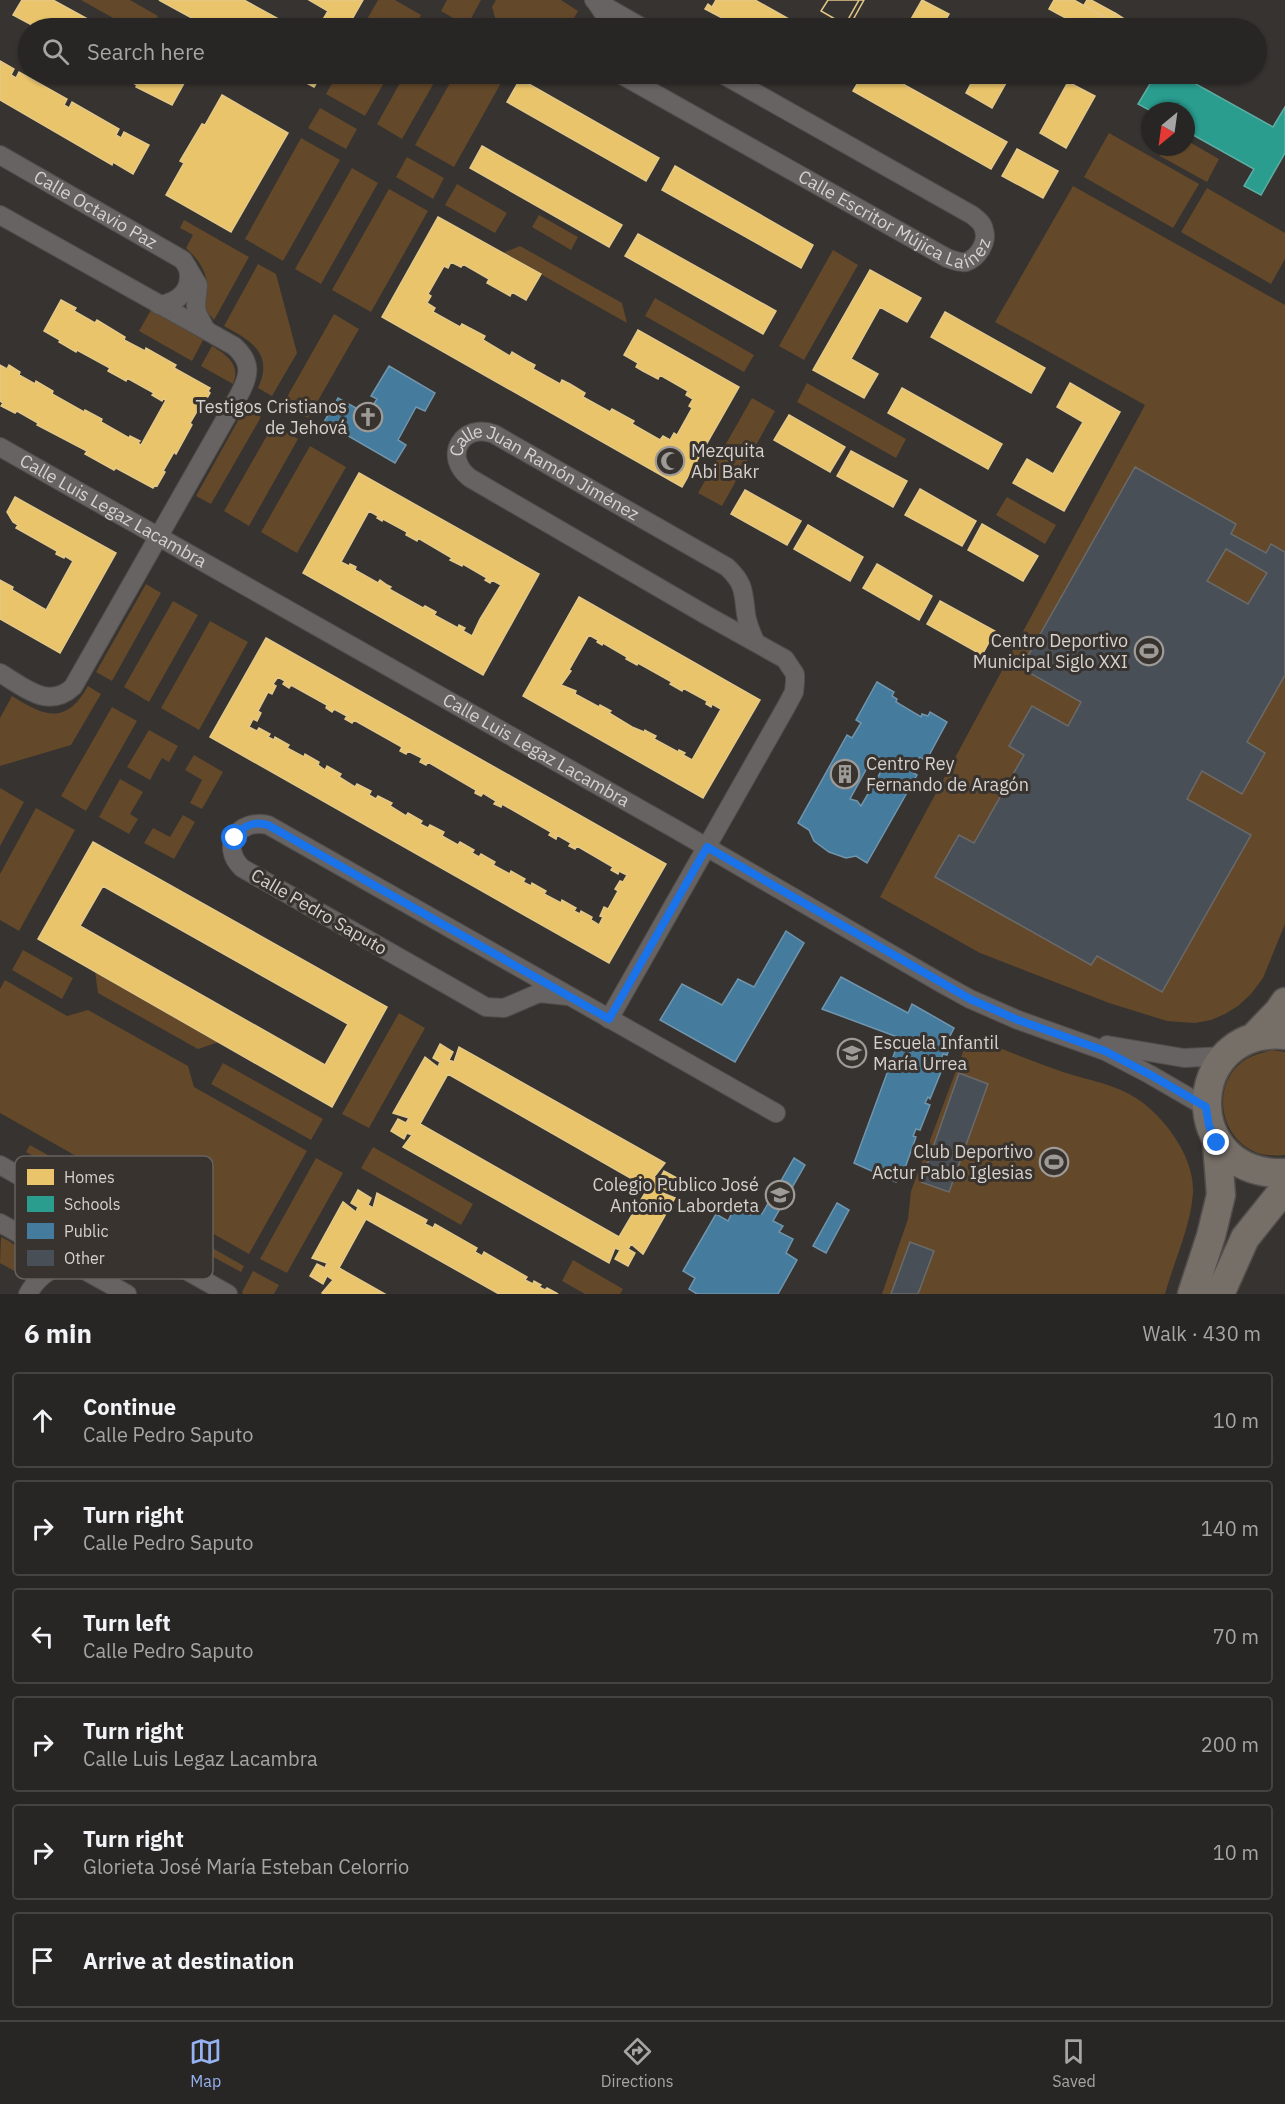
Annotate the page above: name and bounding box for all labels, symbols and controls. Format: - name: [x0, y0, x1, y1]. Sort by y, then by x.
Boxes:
- search box: [18, 18, 1267, 84]
- icon: search: [39, 35, 72, 68]
- text: Search here: [87, 37, 205, 66]
- north arrow: [1141, 102, 1195, 156]
- street label: Calle Octavio Paz: [30, 165, 162, 254]
- street label: Calle Escritor Mújica Laínez: [794, 165, 995, 274]
- place label: Testigos Cristianos de Jehová: [196, 395, 347, 439]
- church icon: Testigos Cristianos de Jehová: [352, 401, 384, 433]
- street label: Calle Juan Ramón Jiménez: [444, 419, 643, 525]
- place label: Mezquita Abi Bakr: [691, 439, 765, 483]
- mosque icon: Mezquita Abi Bakr: [654, 445, 686, 477]
- street label: Calle Luis Legaz Lacambra: [16, 449, 211, 573]
- place label: Centro Deportivo Municipal Siglo XXI: [973, 629, 1128, 673]
- sports icon: Centro Deportivo Municipal Siglo XXI: [1133, 635, 1165, 667]
- street label: Calle Luis Legaz Lacambra: [439, 688, 634, 812]
- place label: Centro Rey Fernando de Aragón: [866, 752, 1029, 796]
- building icon: Centro Rey Fernando de Aragón: [829, 758, 861, 790]
- route start: [221, 824, 247, 850]
- street label: Calle Pedro Saputo: [247, 863, 391, 960]
- place label: Escuela Infantil María Urrea: [873, 1031, 999, 1075]
- school or university icon: Escuela Infantil María Urrea: [836, 1037, 868, 1069]
- route end: [1203, 1129, 1229, 1155]
- place label: Club Deportivo Actur Pablo Iglesias: [872, 1140, 1033, 1184]
- sports icon: Club Deportivo Actur Pablo Iglesias: [1038, 1146, 1070, 1178]
- legend: [15, 1156, 213, 1279]
- text: Homes: [64, 1167, 115, 1187]
- place label: Colegio Publico José Antonio Labordeta: [592, 1173, 759, 1217]
- school or university icon: Colegio Publico José Antonio Labordeta: [764, 1179, 796, 1211]
- text: Schools: [64, 1194, 121, 1214]
- text: Public: [64, 1221, 108, 1241]
- text: Other: [64, 1248, 105, 1268]
- text: 6 min: [24, 1316, 92, 1350]
- text: Walk · 430 m: [1143, 1320, 1261, 1347]
- text: Continue: [83, 1392, 176, 1421]
- icon: ahead: [26, 1404, 59, 1437]
- text: 10 m: [1213, 1407, 1259, 1434]
- text: Calle Pedro Saputo: [83, 1421, 253, 1448]
- text: Turn right: [83, 1500, 184, 1529]
- icon: right: [26, 1512, 59, 1545]
- text: 140 m: [1201, 1515, 1259, 1542]
- text: Calle Pedro Saputo: [83, 1529, 253, 1556]
- text: Turn left: [83, 1608, 171, 1637]
- icon: left: [26, 1620, 59, 1653]
- text: 70 m: [1213, 1623, 1259, 1650]
- text: Calle Pedro Saputo: [83, 1637, 253, 1664]
- text: Turn right: [83, 1716, 184, 1745]
- icon: right: [26, 1728, 59, 1761]
- text: 200 m: [1201, 1731, 1259, 1758]
- text: Calle Luis Legaz Lacambra: [83, 1745, 318, 1772]
- text: Turn right: [83, 1824, 184, 1853]
- icon: right: [26, 1836, 59, 1869]
- text: 10 m: [1213, 1839, 1259, 1866]
- text: Glorieta José María Esteban Celorrio: [83, 1853, 409, 1880]
- icon: arrive: [26, 1944, 59, 1977]
- text: Arrive at destination: [83, 1946, 294, 1975]
- tab: Map: [189, 2035, 222, 2091]
- tab: Directions: [601, 2035, 674, 2091]
- tab: Saved: [1052, 2035, 1096, 2091]

